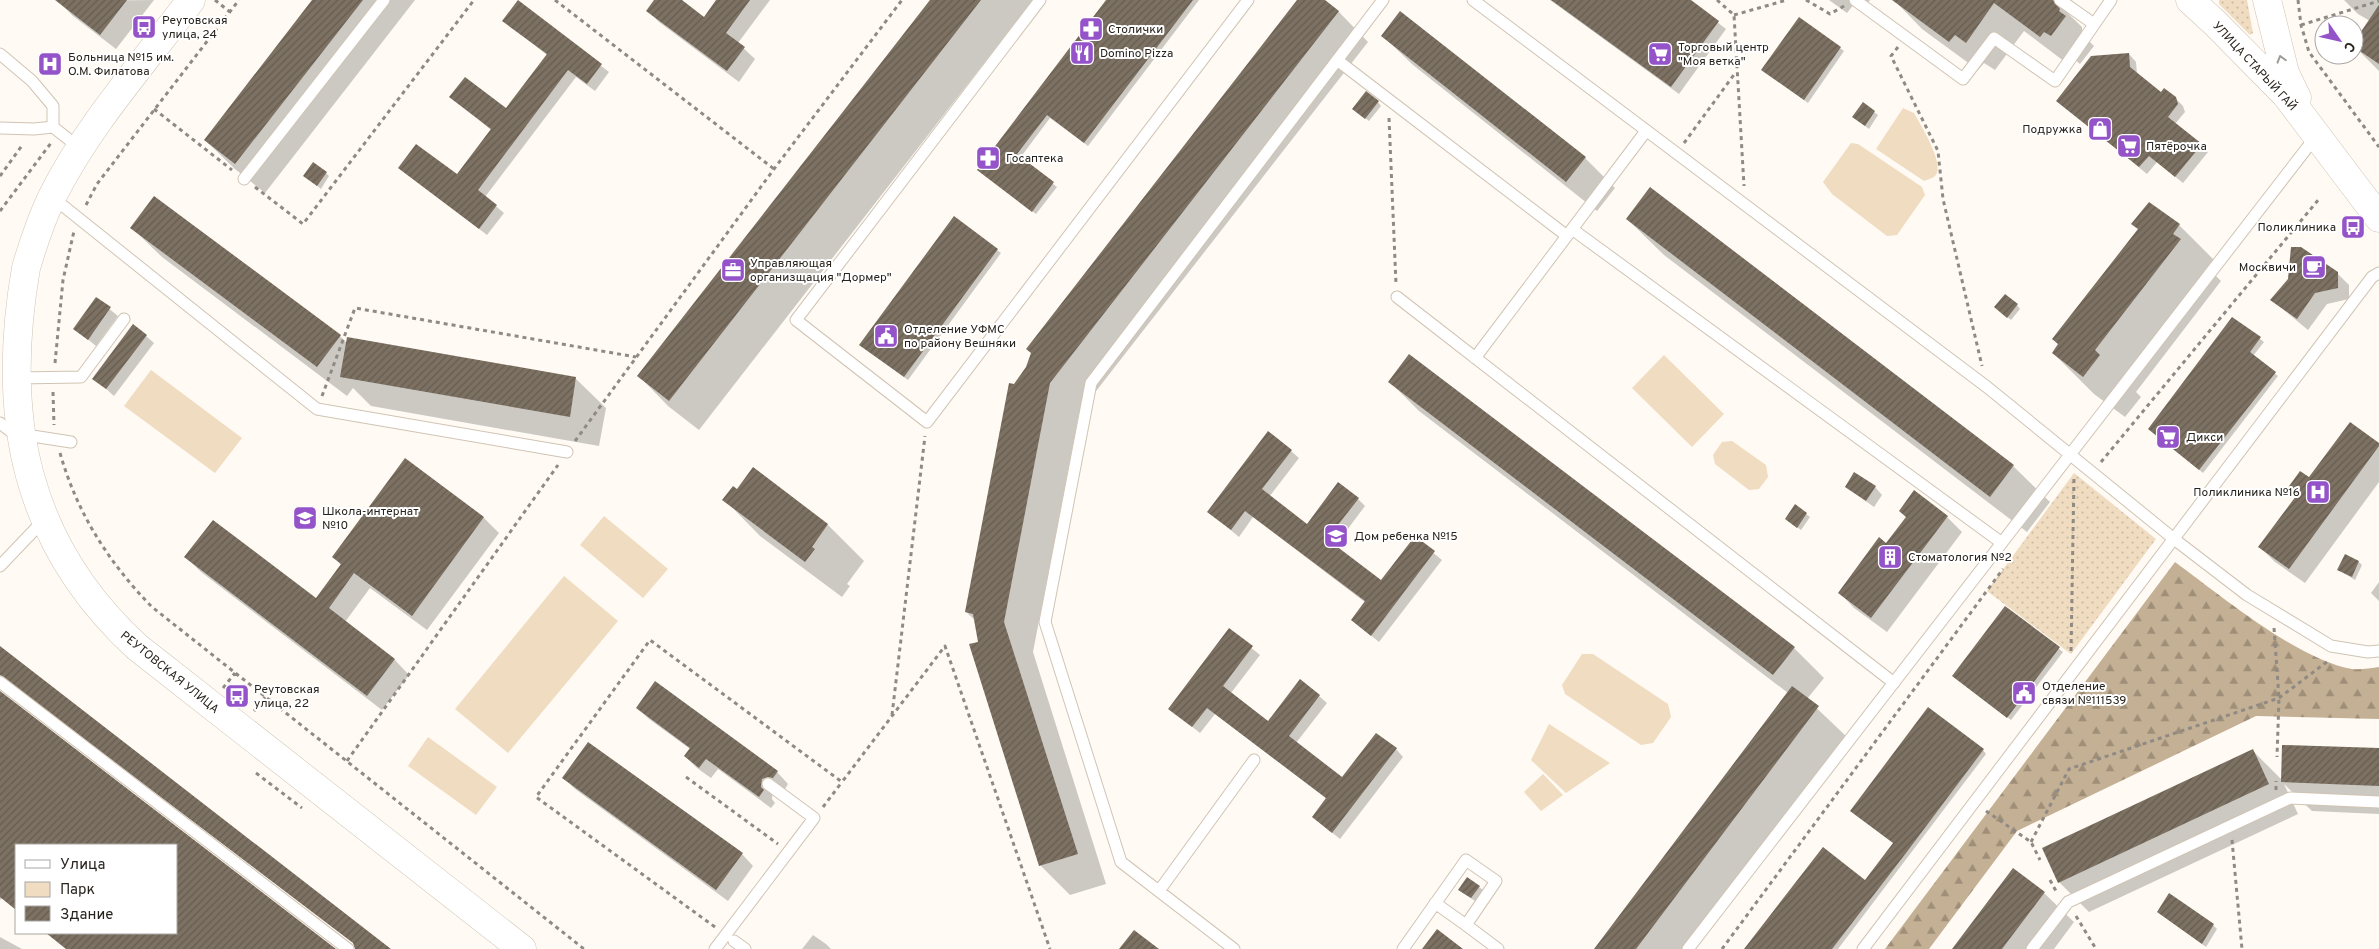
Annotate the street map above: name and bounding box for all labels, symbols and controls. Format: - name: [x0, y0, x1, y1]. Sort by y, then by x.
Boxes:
- place label: Реутовская улица, 24: [162, 13, 228, 43]
- bus stop icon: Реутовская улица, 24: [131, 14, 157, 40]
- north arrow: [2314, 15, 2364, 65]
- pharmacy icon: Столички: [1078, 16, 1104, 42]
- street label: УЛИЦА СТАРЫЙ ГАЙ: [2209, 19, 2300, 115]
- place label: Столички: [1108, 22, 1163, 38]
- text: С: [2339, 38, 2358, 55]
- restaurant icon: Domino Pizza: [1069, 40, 1095, 66]
- place label: Торговый центр "Моя ветка": [1678, 40, 1769, 70]
- supermarket icon: Торговый центр "Моя ветка": [1647, 41, 1673, 67]
- place label: Domino Pizza: [1100, 46, 1173, 62]
- place label: Больница №15 им. О.М. Филатова: [68, 50, 174, 80]
- hospital icon: Больница №15 им. О.М. Филатова: [37, 51, 63, 77]
- one-way arrow: [2277, 55, 2287, 64]
- shop icon: Подружка: [2087, 116, 2113, 142]
- place label: Подружка: [2022, 122, 2082, 138]
- supermarket icon: Пятёрочка: [2116, 133, 2142, 159]
- place label: Пятёрочка: [2146, 139, 2207, 155]
- pharmacy icon: Госаптека: [975, 145, 1001, 171]
- place label: Госаптека: [1006, 151, 1063, 167]
- bus stop icon: Поликлиника: [2340, 214, 2366, 240]
- place label: Поликлиника: [2258, 220, 2336, 236]
- cafe icon: Москвичи: [2301, 254, 2327, 280]
- place label: Управляющая организщация "Дормер": [750, 256, 892, 286]
- office icon: Управляющая организщация "Дормер": [720, 257, 746, 283]
- place label: Москвичи: [2239, 260, 2296, 276]
- place label: Отделение УФМС по району Вешняки: [904, 322, 1016, 352]
- public building icon: Отделение УФМС по району Вешняки: [873, 323, 899, 349]
- supermarket icon: Дикси: [2155, 424, 2181, 450]
- place label: Дикси: [2186, 430, 2223, 446]
- hospital icon: Поликлиника №16: [2305, 479, 2331, 505]
- place label: Поликлиника №16: [2193, 485, 2300, 501]
- place label: Школа-интернат №10: [322, 504, 419, 534]
- school or university icon: Школа-интернат №10: [292, 505, 318, 531]
- school or university icon: Дом ребенка №15: [1323, 523, 1349, 549]
- place label: Дом ребенка №15: [1354, 529, 1458, 545]
- building icon: Стоматология №2: [1877, 544, 1903, 570]
- place label: Стоматология №2: [1908, 550, 2012, 566]
- street label: РЕУТОВСКАЯ УЛИЦА: [117, 628, 222, 718]
- place label: Отделение связи №111539: [2042, 679, 2127, 709]
- public building icon: Отделение связи №111539: [2011, 680, 2037, 706]
- place label: Реутовская улица, 22: [254, 682, 320, 712]
- bus stop icon: Реутовская улица, 22: [224, 683, 250, 709]
- legend: [15, 844, 178, 934]
- text: Улица: [60, 856, 105, 875]
- text: Парк: [60, 881, 95, 900]
- text: Здание: [60, 906, 113, 925]

